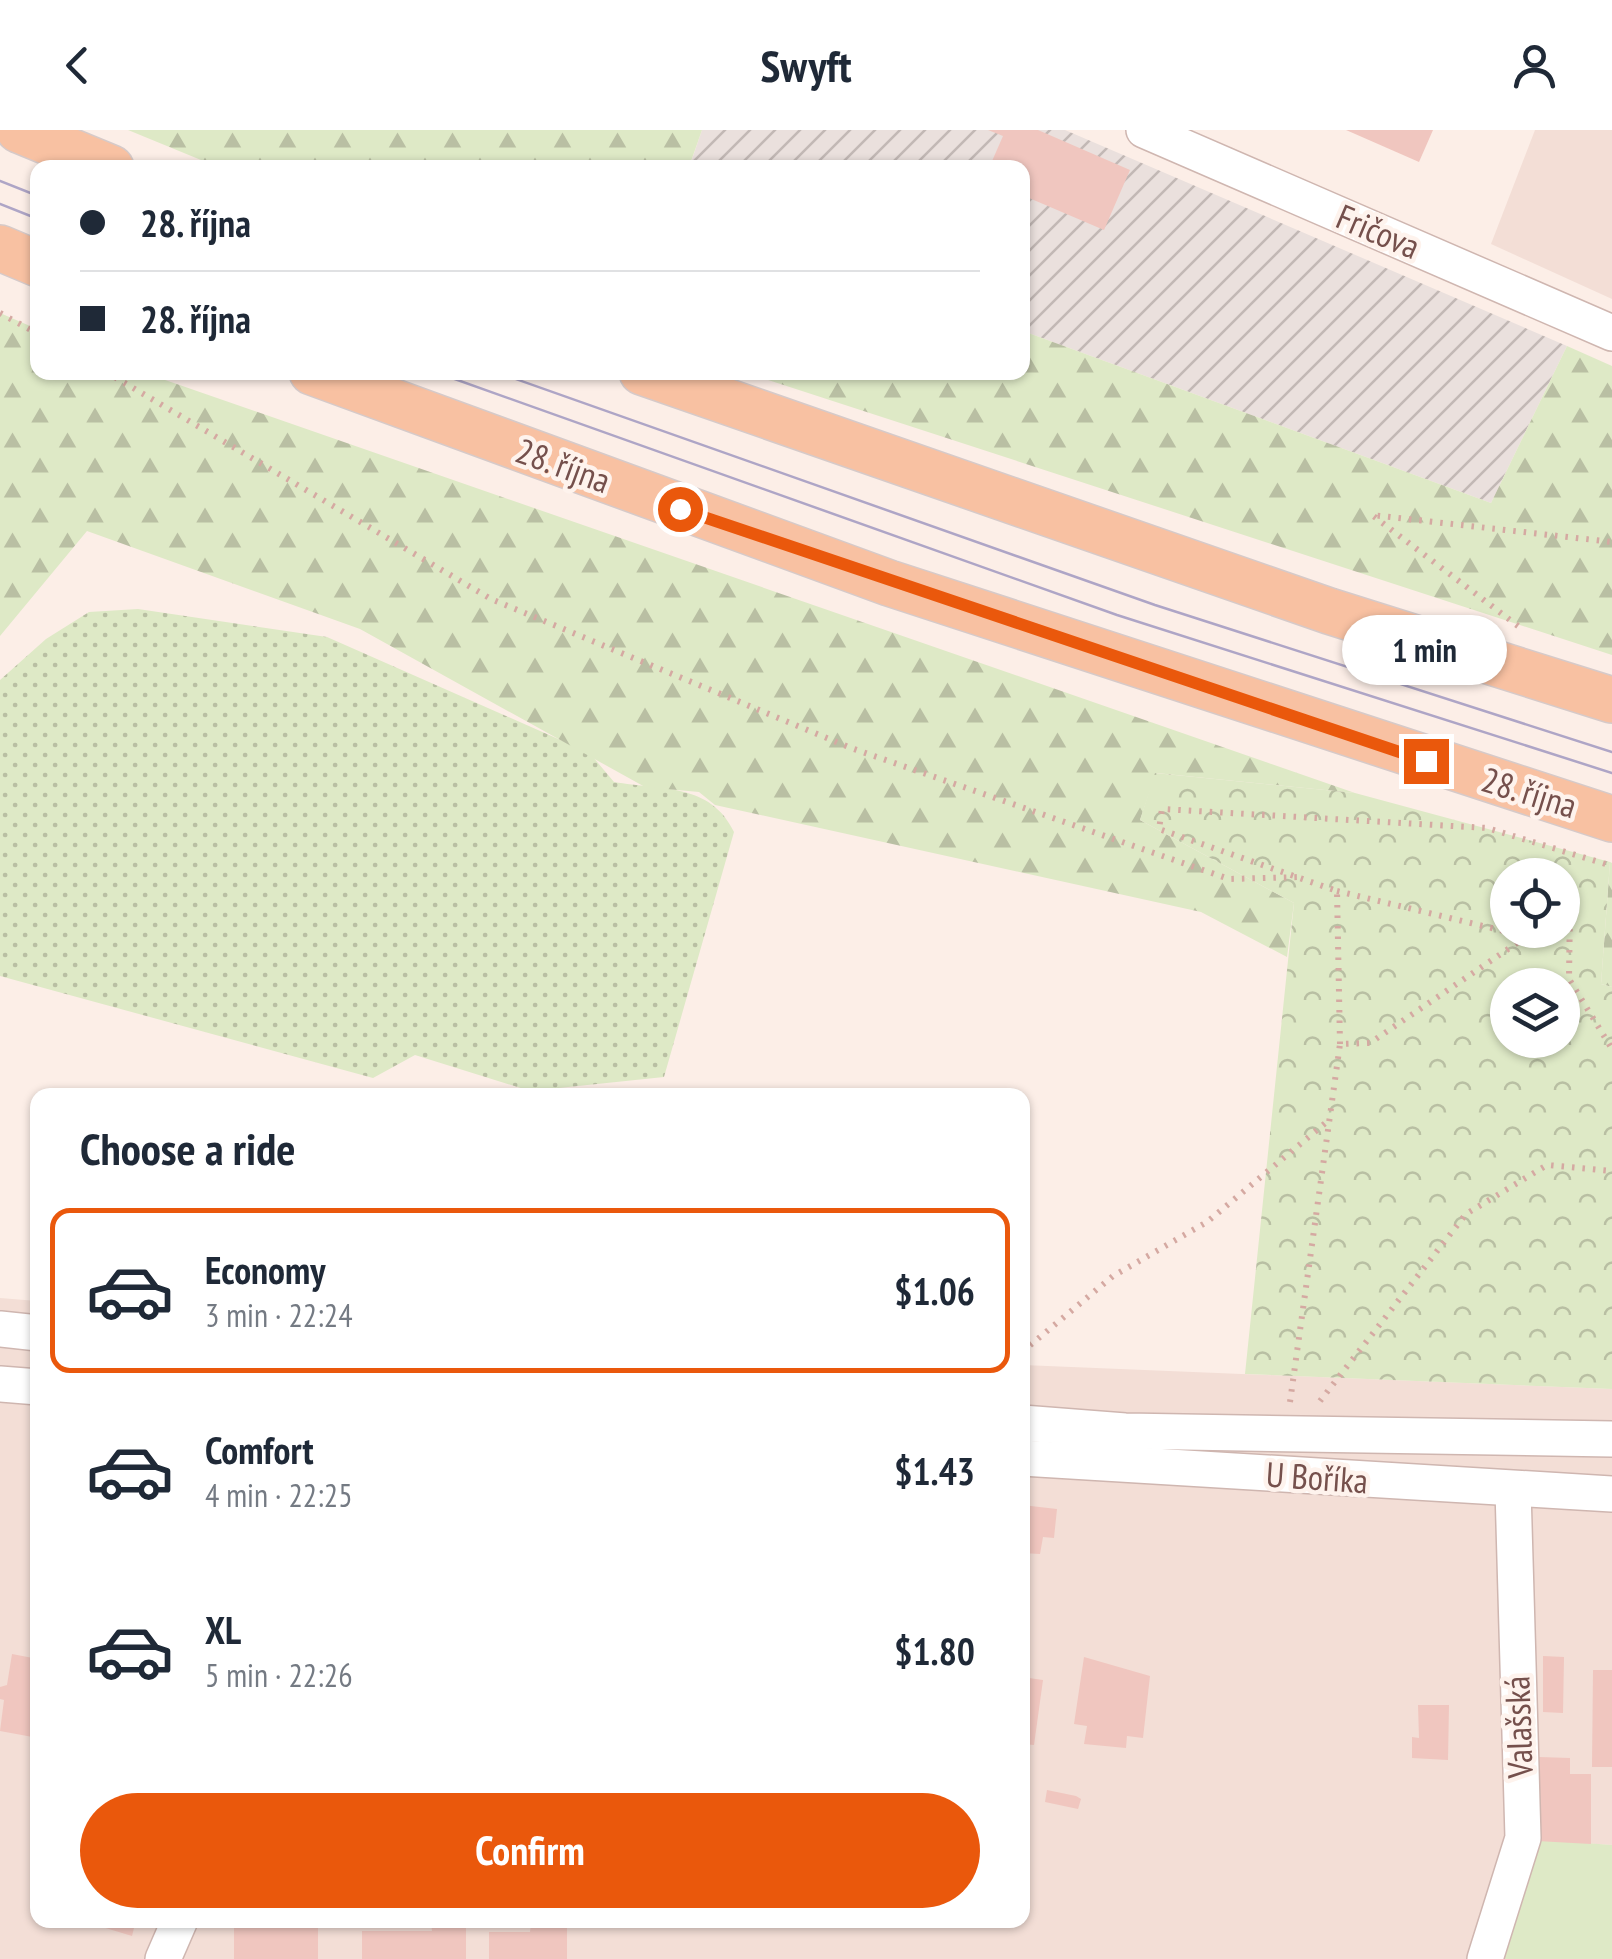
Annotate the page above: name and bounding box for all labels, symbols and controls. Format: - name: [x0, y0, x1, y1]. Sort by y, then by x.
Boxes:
- text: Swyft: [761, 36, 852, 94]
- icon: back: [50, 38, 105, 93]
- icon: person: [1507, 38, 1562, 93]
- street label: Fričova: [1330, 193, 1427, 269]
- text: 28. října: [140, 198, 251, 247]
- text: 28. října: [140, 294, 251, 343]
- street label: 28. října: [510, 427, 617, 503]
- route start: [658, 487, 703, 532]
- callout: 1 min: [1344, 616, 1508, 686]
- text: 1 min: [1392, 629, 1457, 671]
- route end: [1404, 739, 1449, 784]
- street label: 28. října: [1476, 756, 1582, 828]
- map controls: [1490, 858, 1580, 1058]
- button: locate: [1490, 858, 1580, 948]
- button: layers: [1490, 968, 1580, 1058]
- text: Choose a ride: [80, 1119, 295, 1177]
- text: Economy: [205, 1245, 325, 1294]
- icon: car: [85, 1246, 175, 1336]
- text: $1.06: [894, 1266, 975, 1315]
- text: 3 min · 22:24: [205, 1294, 353, 1336]
- text: Comfort: [205, 1425, 314, 1474]
- icon: car: [85, 1426, 175, 1516]
- text: $1.43: [894, 1446, 975, 1495]
- street label: U Boříka: [1265, 1450, 1370, 1504]
- text: 4 min · 22:25: [205, 1474, 353, 1516]
- text: XL: [205, 1605, 241, 1654]
- icon: car: [85, 1606, 175, 1696]
- text: $1.80: [894, 1626, 975, 1675]
- text: 5 min · 22:26: [205, 1654, 353, 1696]
- street label: Valašská: [1493, 1675, 1543, 1780]
- button: Confirm: [80, 1793, 980, 1908]

